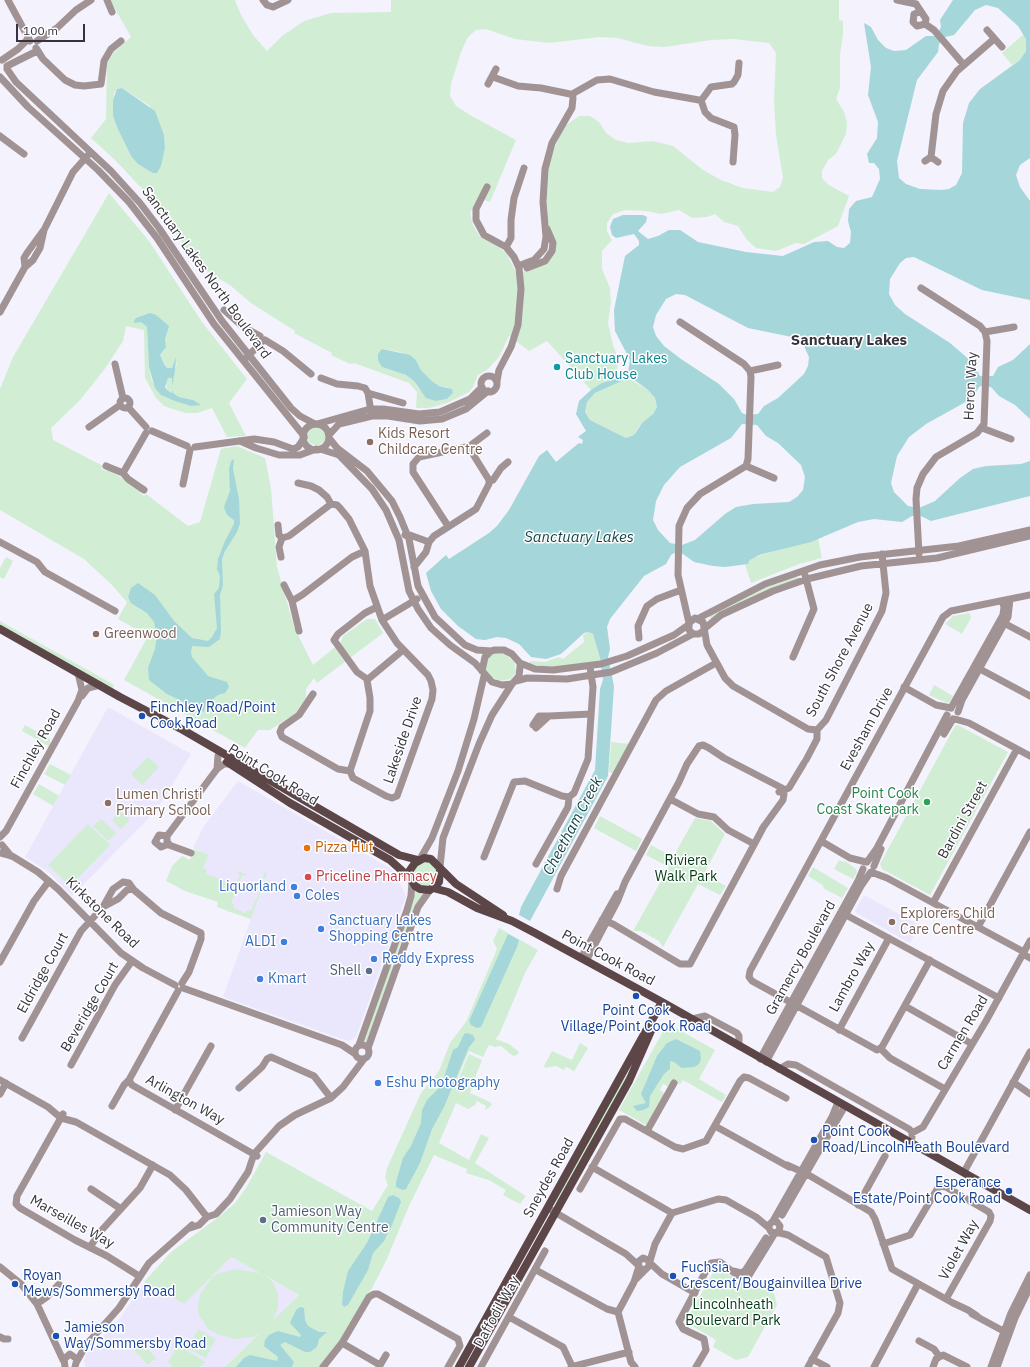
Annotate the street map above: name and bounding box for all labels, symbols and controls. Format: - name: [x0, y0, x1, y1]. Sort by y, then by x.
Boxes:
- scale bar: [18, 16, 87, 42]
- text: 100 m: [23, 23, 58, 38]
- street label: Sanctuary Lakes North Boulevard: [138, 184, 274, 362]
- district label: Sanctuary Lakes: [791, 332, 907, 350]
- place label: Sanctuary Lakes Club House: [565, 351, 668, 384]
- street label: Heron Way: [961, 351, 981, 421]
- marker: Sanctuary Lakes Club House: [552, 362, 562, 372]
- place label: Kids Resort Childcare Centre: [378, 426, 483, 458]
- marker: Kids Resort Childcare Centre: [365, 437, 375, 447]
- water label: Sanctuary Lakes: [524, 529, 634, 547]
- street label: South Shore Avenue: [803, 600, 877, 720]
- place label: Greenwood: [104, 626, 177, 642]
- marker: Greenwood: [91, 629, 101, 639]
- street label: Evesham Drive: [837, 684, 897, 774]
- street label: Lakeside Drive: [380, 694, 426, 786]
- place label: Finchley Road/Point Cook Road: [150, 700, 276, 732]
- street label: Finchley Road: [7, 706, 65, 792]
- marker: Finchley Road/Point Cook Road: [137, 711, 147, 721]
- street label: Point Cook Road: [225, 741, 321, 809]
- water label: Cheetham Creek: [540, 774, 606, 878]
- street label: Bardini Street: [935, 778, 991, 862]
- place label: Point Cook Coast Skatepark: [816, 786, 919, 818]
- place label: Lumen Christi Primary School: [116, 787, 211, 820]
- marker: Point Cook Coast Skatepark: [922, 797, 932, 807]
- marker: Lumen Christi Primary School: [103, 798, 113, 808]
- place label: Pizza Hut: [315, 840, 374, 856]
- marker: Pizza Hut: [302, 843, 312, 853]
- park label: Riviera Walk Park: [655, 853, 717, 886]
- place label: Priceline Pharmacy: [316, 869, 437, 885]
- marker: Priceline Pharmacy: [303, 872, 313, 882]
- street label: Kirkstone Road: [62, 874, 142, 952]
- place label: Liquorland: [219, 879, 286, 895]
- marker: Liquorland: [289, 882, 299, 892]
- place label: Coles: [305, 888, 340, 904]
- marker: Coles: [292, 891, 302, 901]
- street label: Gramercy Boulevard: [763, 898, 839, 1018]
- place label: Explorers Child Care Centre: [900, 906, 995, 938]
- place label: Sanctuary Lakes Shopping Centre: [329, 913, 433, 946]
- marker: Explorers Child Care Centre: [887, 917, 897, 927]
- marker: Sanctuary Lakes Shopping Centre: [316, 924, 326, 934]
- street label: Point Cook Road: [559, 926, 657, 990]
- street label: Eldridge Court: [14, 930, 72, 1016]
- place label: ALDI: [245, 934, 276, 950]
- marker: ALDI: [279, 937, 289, 947]
- street label: Lambro Way: [826, 939, 878, 1015]
- place label: Reddy Express: [382, 951, 475, 967]
- marker: Reddy Express: [369, 954, 379, 964]
- street label: Beveridge Court: [58, 959, 122, 1055]
- place label: Shell: [330, 963, 361, 979]
- marker: Shell: [364, 966, 374, 976]
- place label: Kmart: [268, 971, 307, 987]
- marker: Kmart: [255, 974, 265, 984]
- marker: Point Cook Village/Point Cook Road: [631, 991, 641, 1001]
- street label: Carmen Road: [934, 992, 992, 1074]
- place label: Point Cook Village/Point Cook Road: [561, 1003, 711, 1036]
- street label: Arlington Way: [143, 1071, 227, 1129]
- place label: Eshu Photography: [386, 1075, 500, 1091]
- marker: Eshu Photography: [373, 1078, 383, 1088]
- place label: Point Cook Road/LincolnHeath Boulevard: [822, 1124, 1010, 1156]
- street label: Sneydes Road: [520, 1135, 578, 1221]
- marker: Point Cook Road/LincolnHeath Boulevard: [809, 1135, 819, 1145]
- place label: Esperance Estate/Point Cook Road: [853, 1175, 1001, 1208]
- marker: Esperance Estate/Point Cook Road: [1004, 1186, 1014, 1196]
- street label: Marseilles Way: [27, 1192, 117, 1252]
- place label: Jamieson Way Community Centre: [271, 1204, 389, 1236]
- marker: Jamieson Way Community Centre: [258, 1215, 268, 1225]
- street label: Violet Way: [936, 1217, 982, 1283]
- place label: Fuchsia Crescent/Bougainvillea Drive: [681, 1260, 862, 1292]
- place label: Royan Mews/Sommersby Road: [23, 1268, 175, 1300]
- marker: Fuchsia Crescent/Bougainvillea Drive: [668, 1271, 678, 1281]
- street label: Daffodil Way: [470, 1273, 524, 1351]
- marker: Royan Mews/Sommersby Road: [10, 1279, 20, 1289]
- park label: Lincolnheath Boulevard Park: [685, 1297, 781, 1330]
- place label: Jamieson Way/Sommersby Road: [64, 1320, 206, 1352]
- marker: Jamieson Way/Sommersby Road: [51, 1331, 61, 1341]

